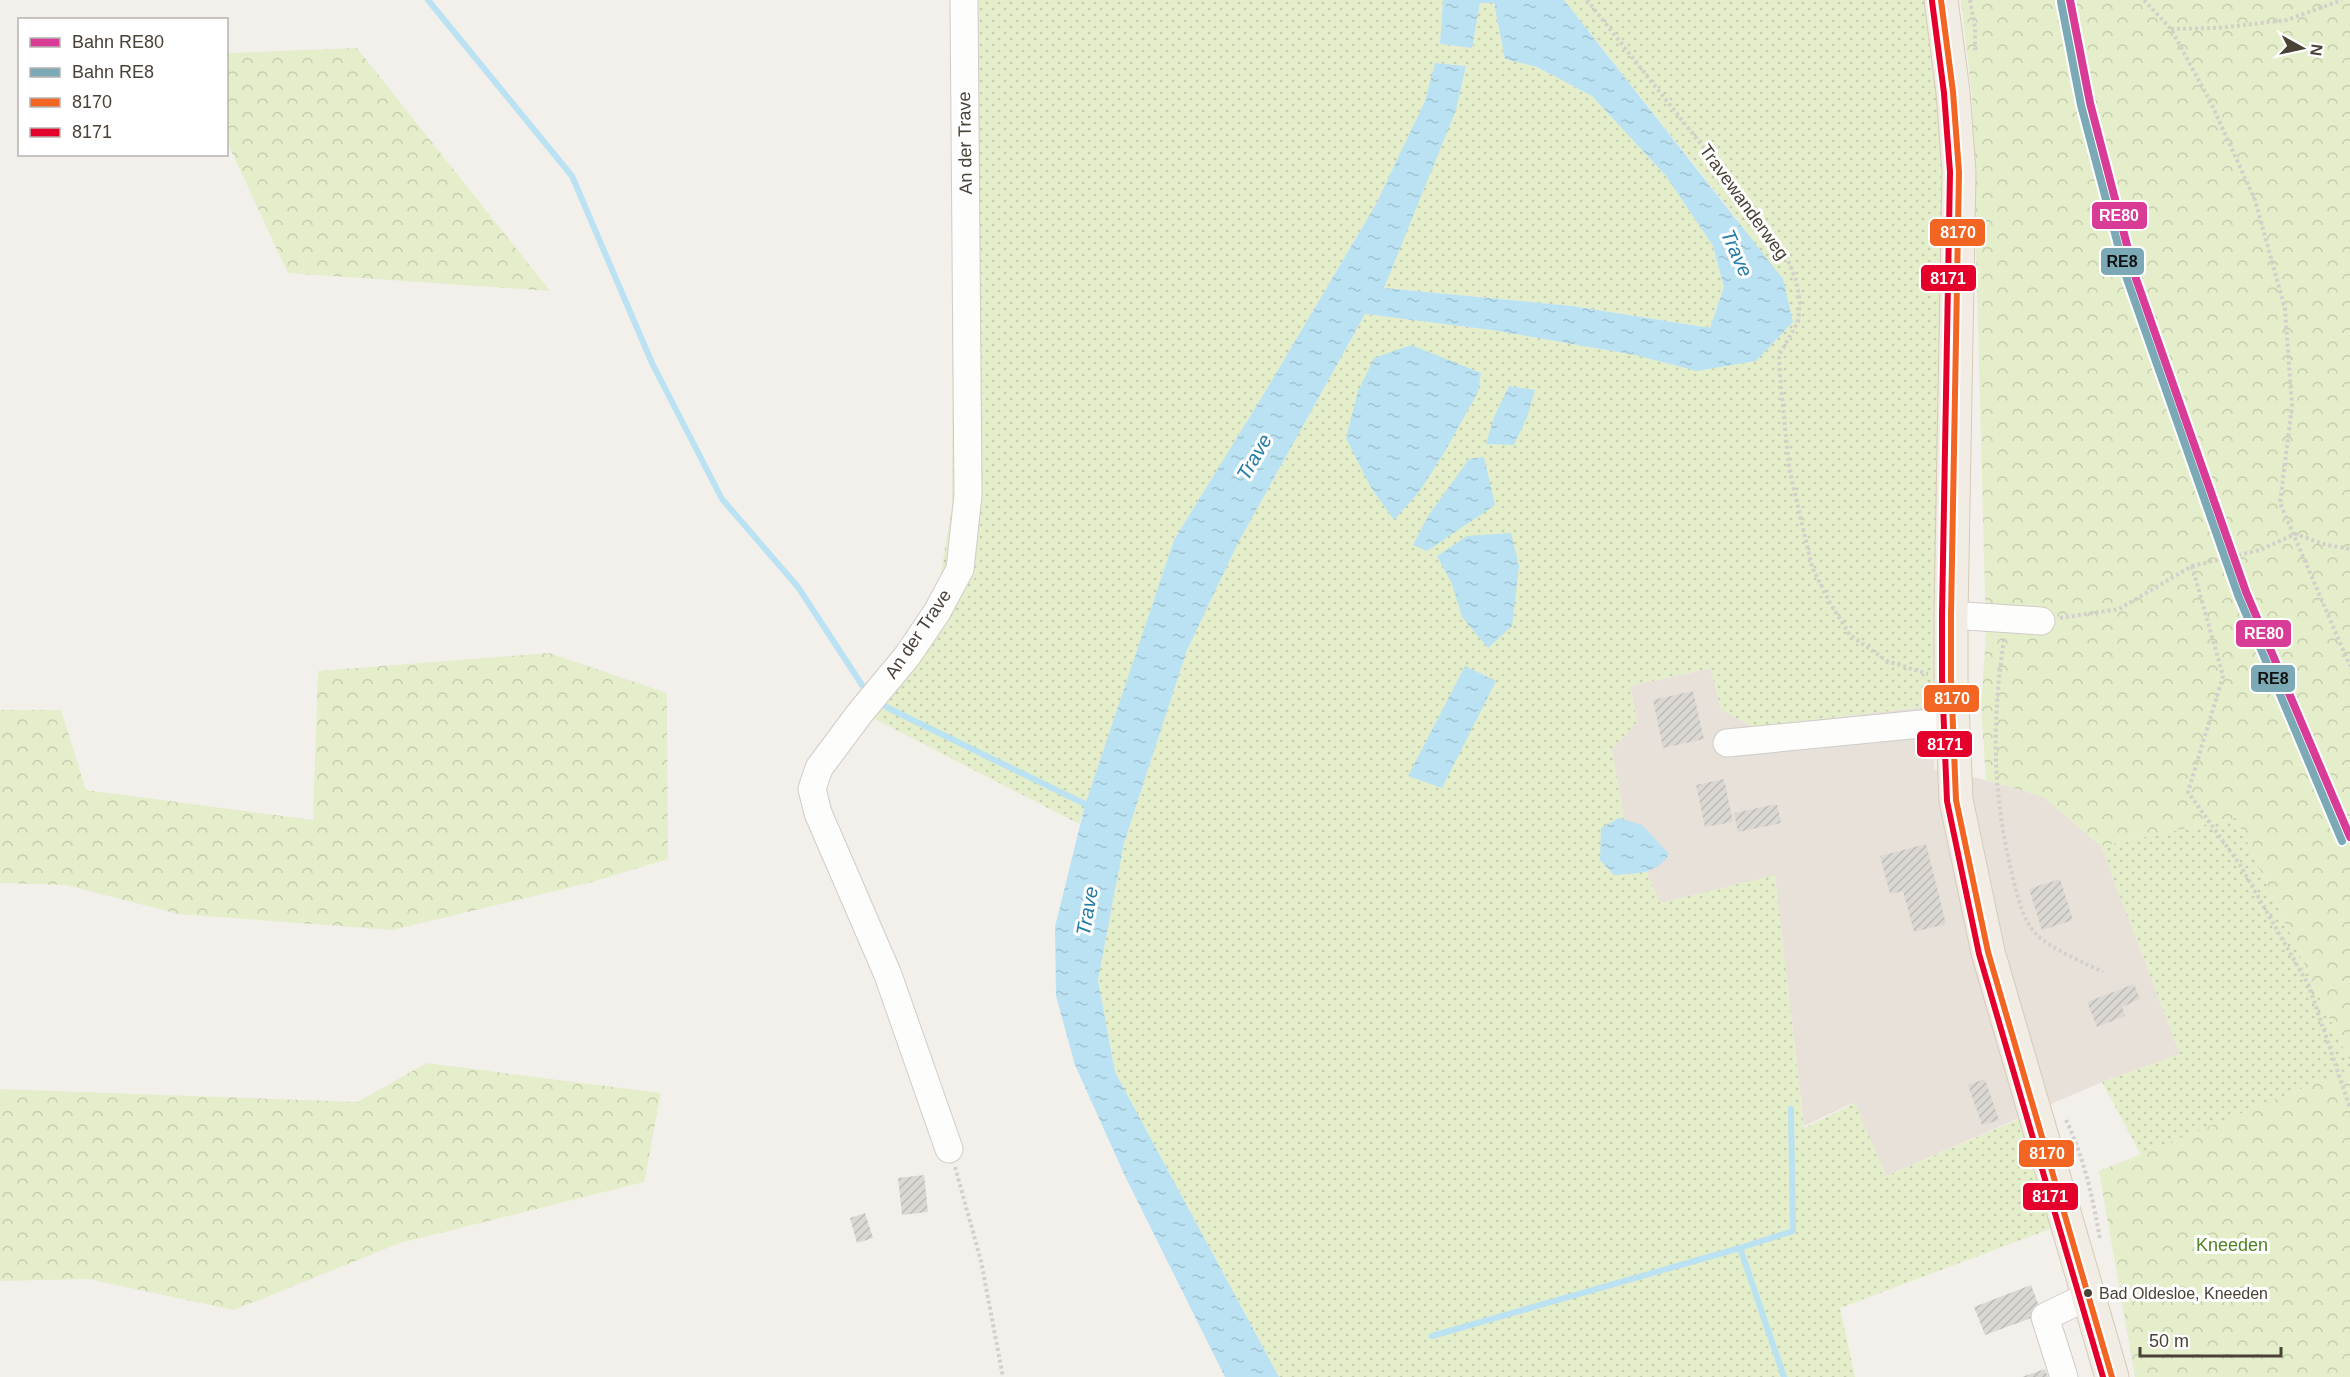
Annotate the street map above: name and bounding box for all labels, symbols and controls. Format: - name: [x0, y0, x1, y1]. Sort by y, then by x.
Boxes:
- legend: [18, 18, 228, 156]
- north arrow: [2272, 18, 2332, 78]
- text: Bahn RE80: [72, 32, 164, 52]
- text: N: [2307, 43, 2326, 57]
- text: Bahn RE8: [72, 62, 154, 82]
- street label: An der Trave: [954, 91, 976, 195]
- text: 8170: [72, 92, 112, 112]
- text: 8171: [72, 122, 112, 142]
- street label: Travewanderweg: [1695, 140, 1793, 264]
- line badge: RE80: [2091, 201, 2148, 230]
- text: RE80: [2099, 207, 2139, 224]
- line badge: 8170: [1929, 218, 1986, 247]
- text: 8170: [1940, 224, 1976, 241]
- water label: Trave: [1716, 225, 1758, 281]
- line badge: RE8: [2100, 247, 2145, 276]
- text: RE8: [2106, 253, 2138, 270]
- line badge: 8171: [1920, 264, 1977, 292]
- text: 8171: [1930, 270, 1966, 287]
- water label: Trave: [1232, 430, 1276, 484]
- street label: An der Trave: [881, 586, 955, 682]
- line badge: RE80: [2235, 619, 2292, 648]
- text: RE80: [2244, 625, 2284, 642]
- line badge: RE8: [2250, 664, 2296, 693]
- text: RE8: [2257, 670, 2289, 687]
- line badge: 8170: [1923, 684, 1980, 713]
- text: 8170: [1934, 690, 1970, 707]
- line badge: 8171: [1916, 730, 1973, 758]
- text: 8171: [1927, 736, 1963, 753]
- water label: Trave: [1072, 885, 1102, 937]
- line badge: 8170: [2018, 1139, 2075, 1168]
- text: 8170: [2029, 1145, 2065, 1162]
- line badge: 8171: [2022, 1182, 2079, 1211]
- text: 8171: [2032, 1188, 2068, 1205]
- park label: Kneeden: [2196, 1235, 2268, 1255]
- place label: Bad Oldesloe, Kneeden: [2099, 1285, 2268, 1302]
- marker: Bad Oldesloe, Kneeden: [2082, 1287, 2094, 1299]
- scale bar: [2140, 1320, 2281, 1358]
- text: 50 m: [2149, 1331, 2189, 1351]

